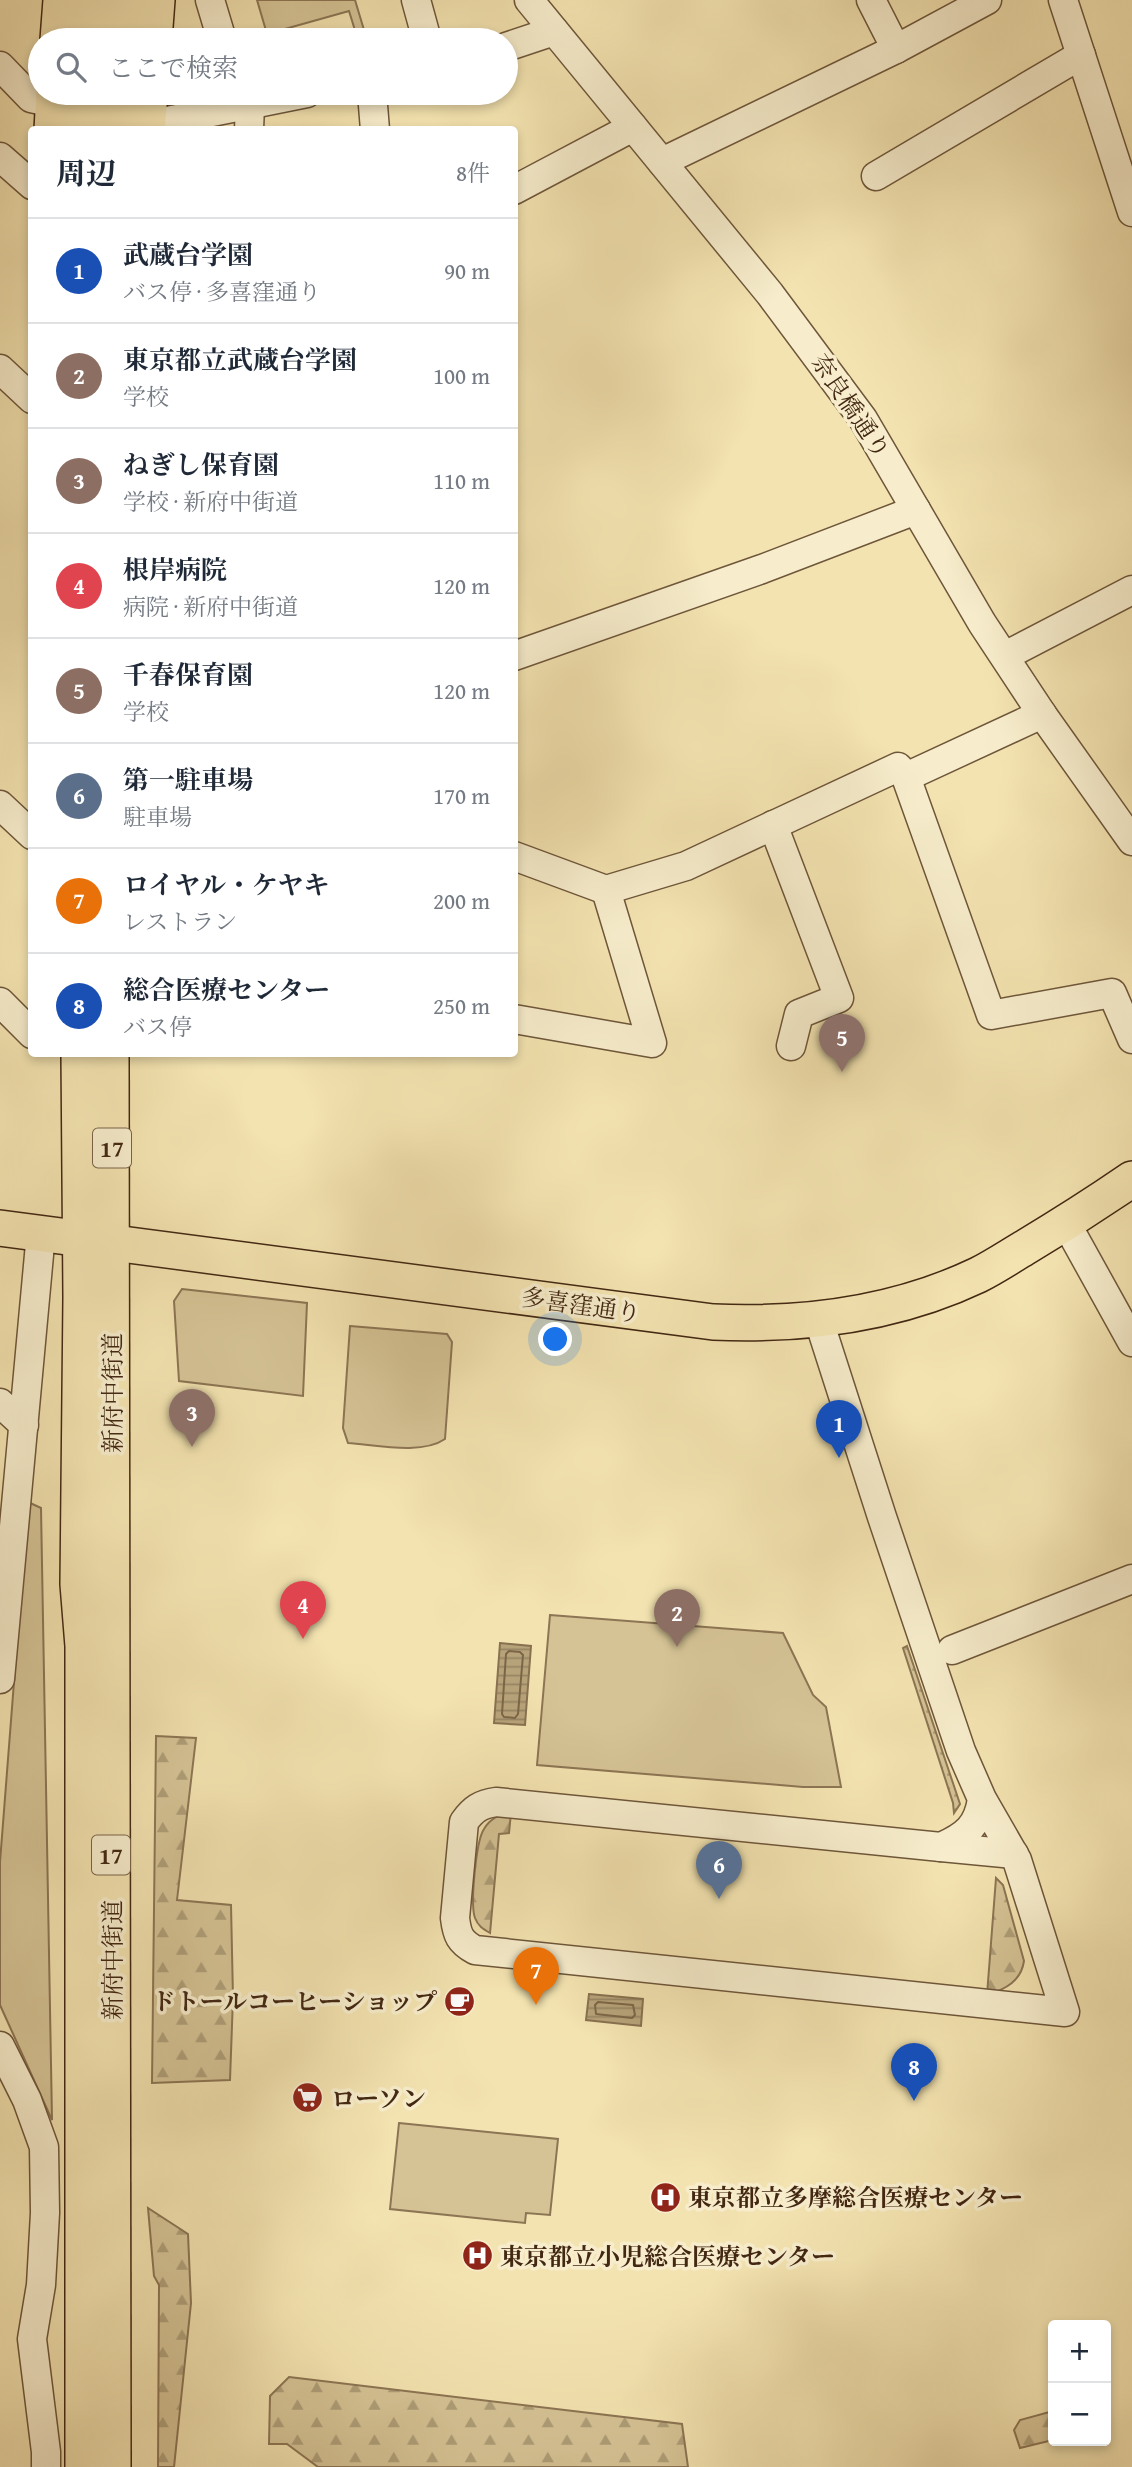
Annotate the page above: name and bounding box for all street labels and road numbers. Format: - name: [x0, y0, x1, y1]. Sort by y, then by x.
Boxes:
- street label: 奈良橋通り: [803, 346, 899, 466]
- road number: 17: [93, 1128, 131, 1168]
- street label: 多喜窪通り: [519, 1279, 643, 1331]
- street label: 新府中街道: [95, 1333, 130, 1453]
- road number: 17: [92, 1836, 130, 1874]
- street label: 新府中街道: [95, 1900, 130, 2020]

